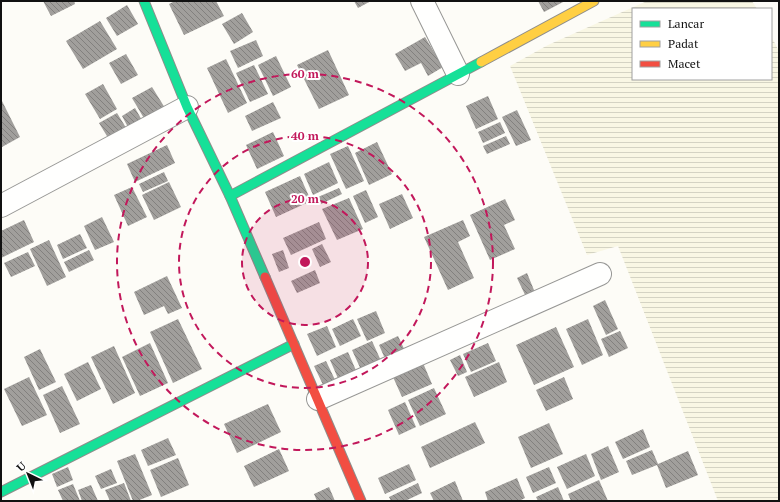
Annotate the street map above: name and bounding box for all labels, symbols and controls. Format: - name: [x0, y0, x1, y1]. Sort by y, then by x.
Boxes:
- legend: [632, 8, 772, 80]
- text: Lancar: [668, 16, 704, 31]
- text: Padat: [668, 36, 699, 51]
- text: Macet: [668, 56, 701, 71]
- text: 60 m: [291, 66, 319, 81]
- text: 40 m: [291, 128, 319, 143]
- text: 20 m: [291, 191, 319, 206]
- centre of rings: [298, 255, 312, 269]
- north arrow: [8, 454, 48, 494]
- text: U: [14, 459, 29, 474]

